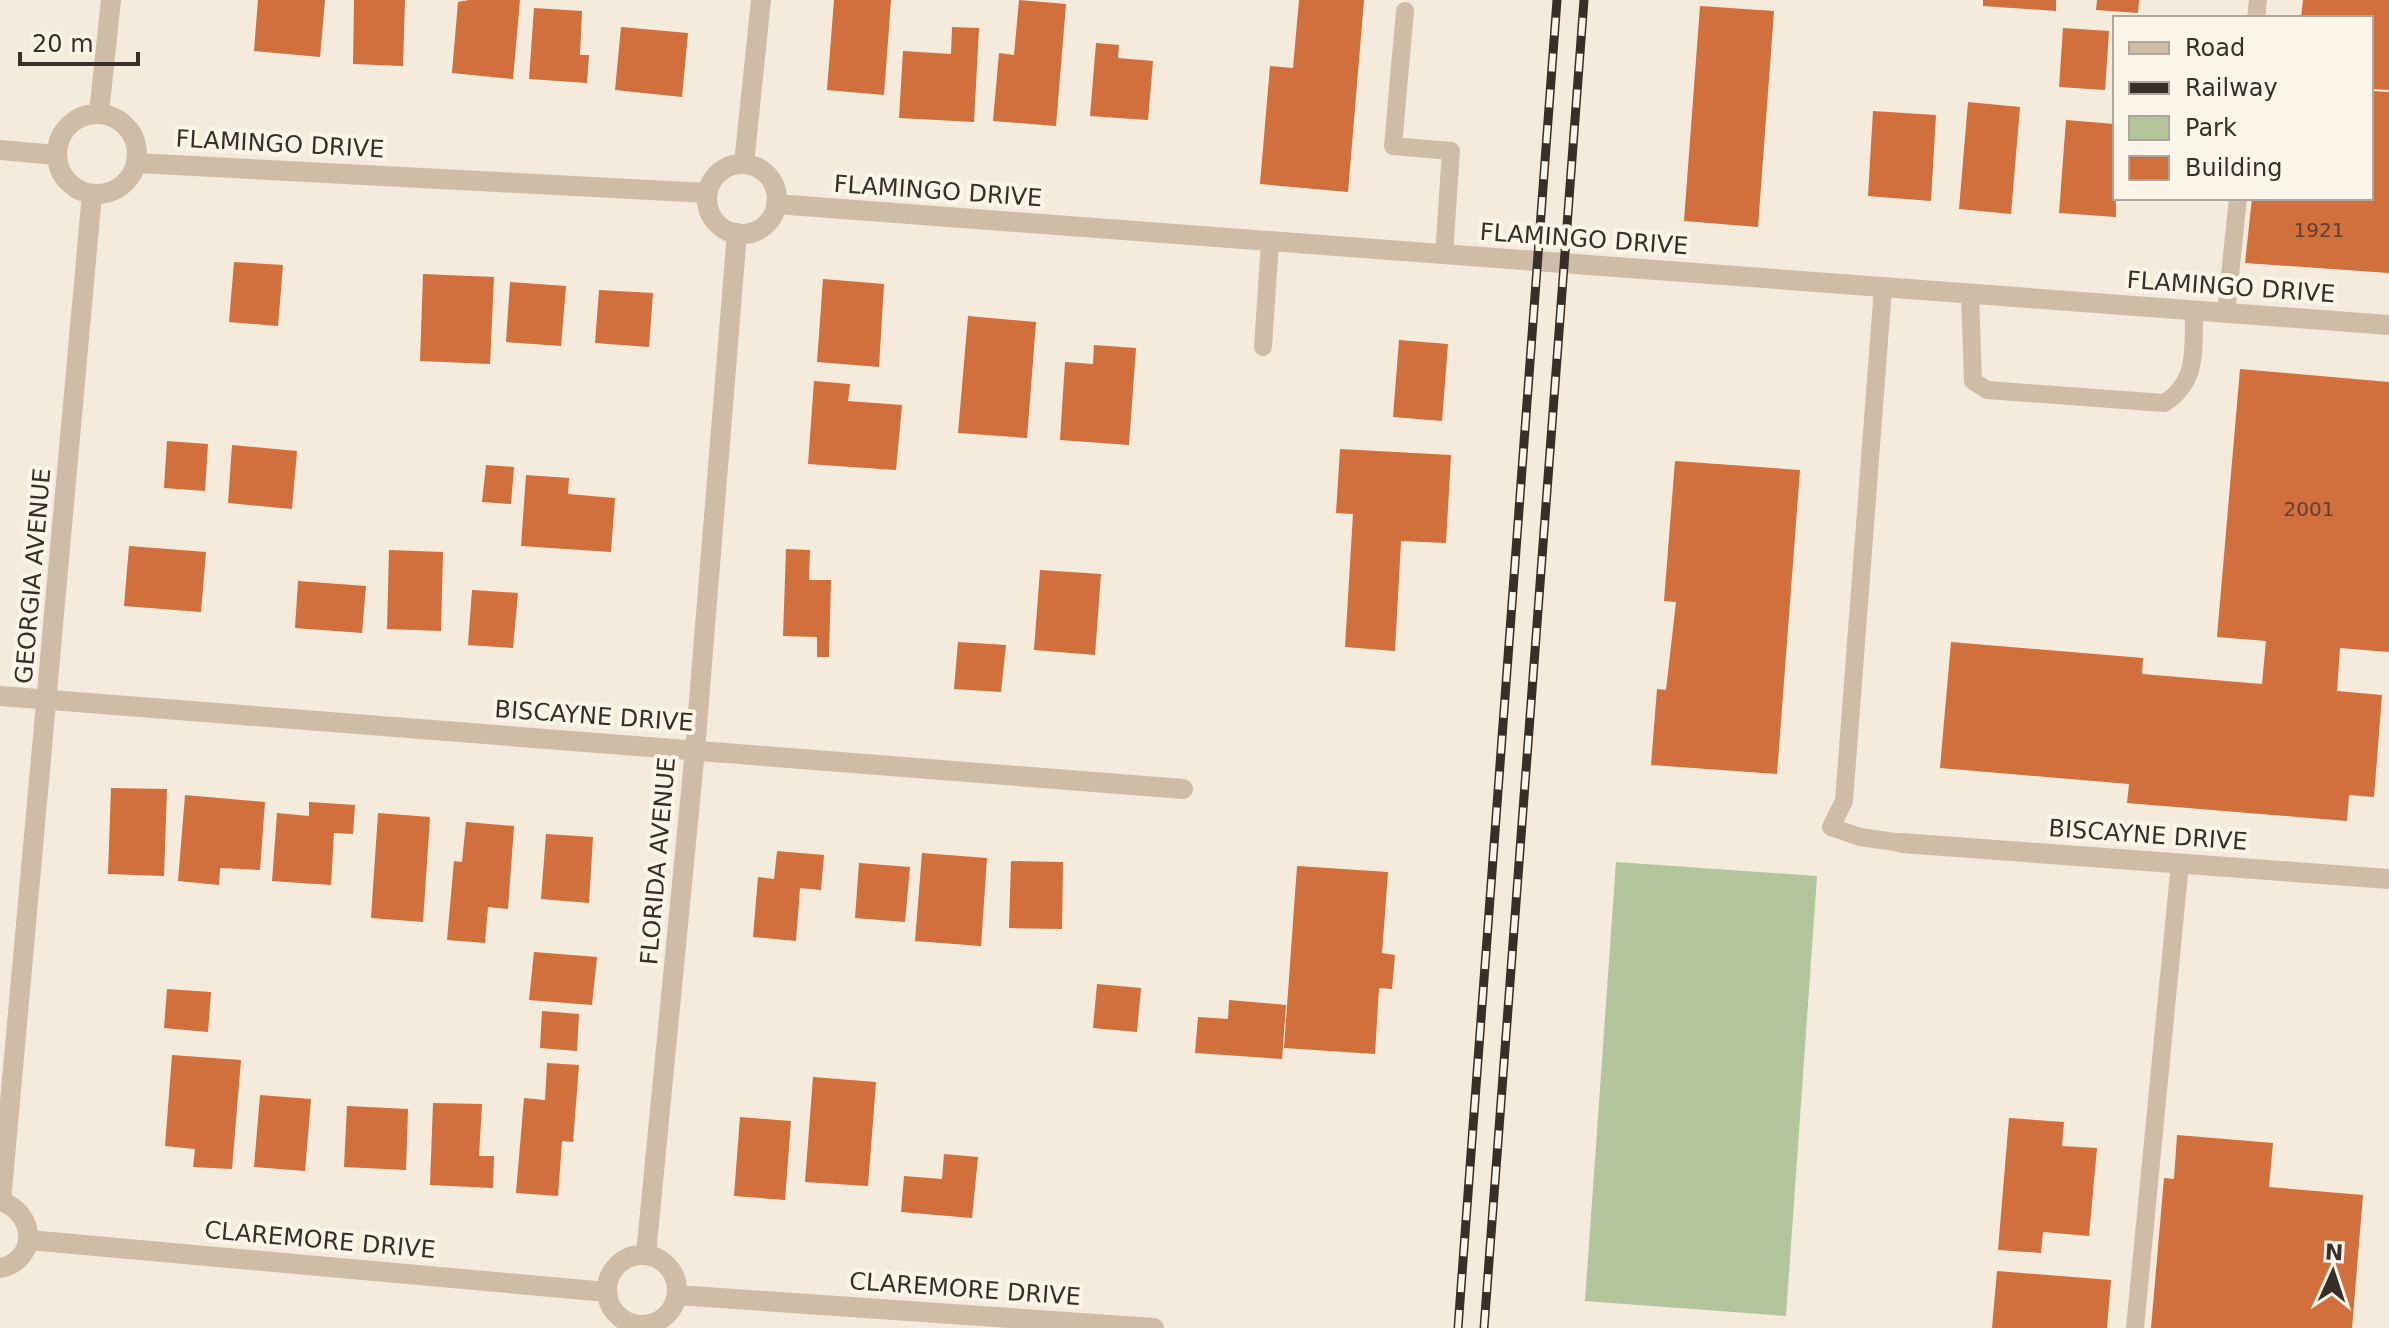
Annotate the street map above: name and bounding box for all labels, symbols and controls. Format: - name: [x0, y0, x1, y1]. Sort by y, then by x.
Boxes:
- scale bar: [20, 16, 138, 66]
- legend: [2113, 16, 2373, 200]
- text: 20 m: [32, 30, 94, 58]
- text: Road: [2185, 34, 2245, 62]
- text: Railway: [2185, 74, 2278, 102]
- text: Park: [2185, 114, 2237, 142]
- street label: FLAMINGO DRIVE: [175, 125, 385, 163]
- text: Building: [2185, 154, 2282, 182]
- street label: FLAMINGO DRIVE: [833, 170, 1043, 212]
- street label: FLAMINGO DRIVE: [1479, 218, 1689, 260]
- house number: 1921: [2294, 218, 2344, 242]
- street label: FLAMINGO DRIVE: [2126, 266, 2336, 308]
- street label: GEORGIA AVENUE: [10, 467, 56, 685]
- house number: 2001: [2284, 497, 2334, 521]
- street label: BISCAYNE DRIVE: [494, 695, 694, 737]
- street label: FLORIDA AVENUE: [635, 756, 681, 966]
- street label: BISCAYNE DRIVE: [2048, 814, 2248, 856]
- street label: CLAREMORE DRIVE: [203, 1216, 437, 1264]
- north arrow: [2293, 1232, 2373, 1312]
- text: N: [2324, 1240, 2344, 1265]
- street label: CLAREMORE DRIVE: [848, 1267, 1082, 1311]

